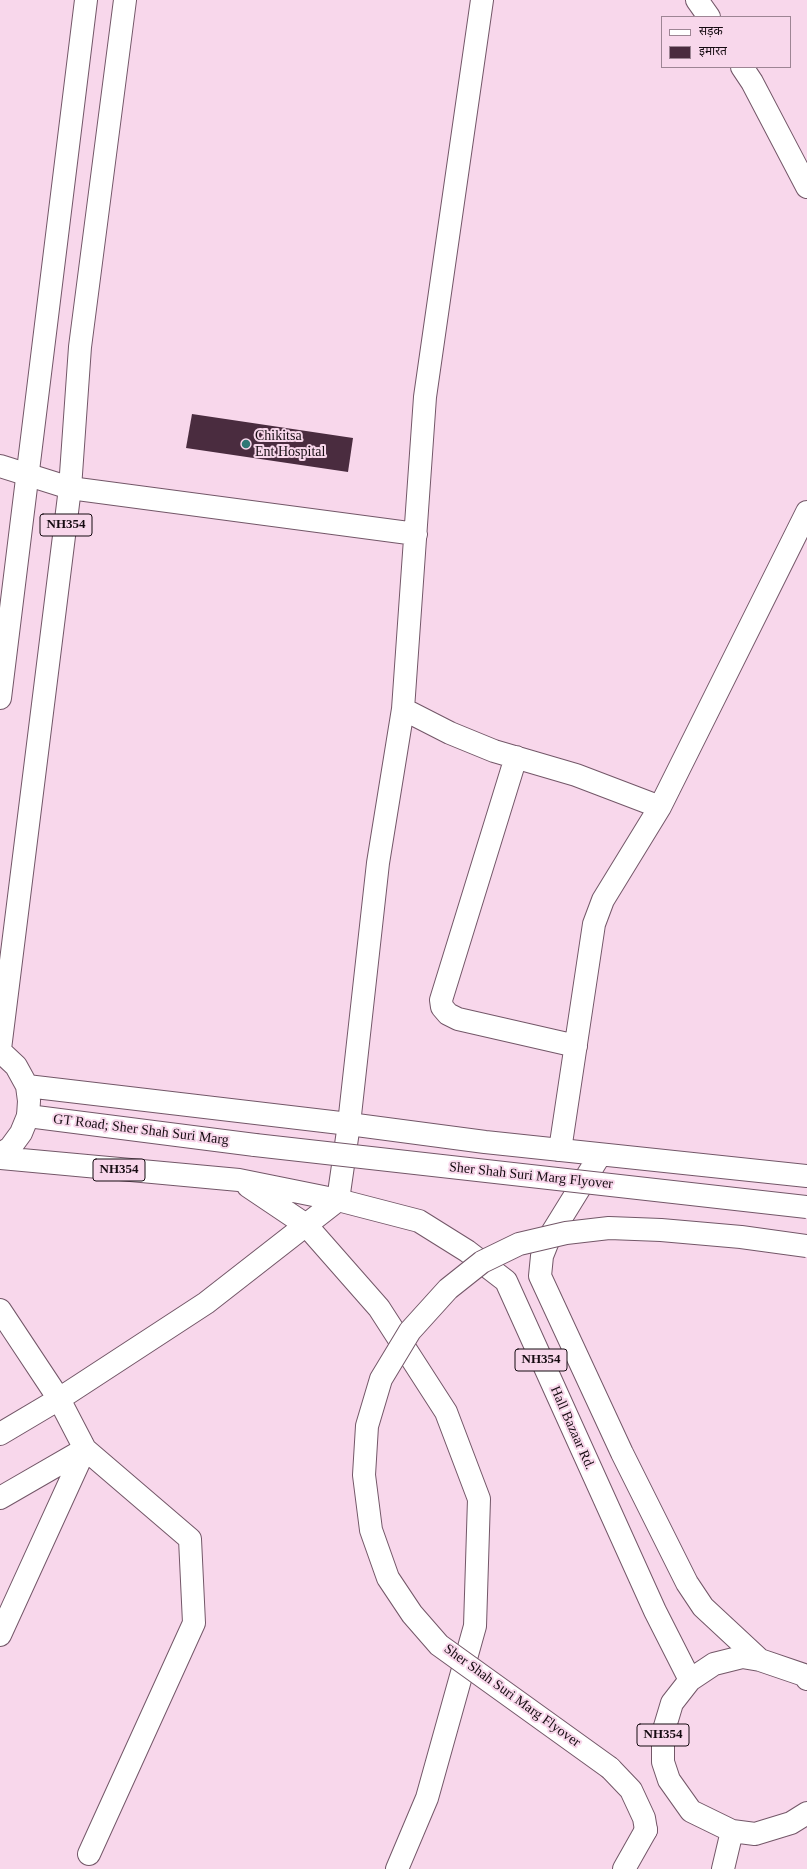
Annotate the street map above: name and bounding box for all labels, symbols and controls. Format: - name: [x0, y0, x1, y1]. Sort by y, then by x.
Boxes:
- legend: [661, 16, 791, 68]
- text: सड़क: [699, 24, 723, 40]
- text: इमारत: [699, 44, 727, 60]
- place label: Chikitsa Ent Hospital: [255, 428, 334, 460]
- marker: Chikitsa Ent Hospital: [240, 438, 252, 450]
- road number: NH354: [40, 514, 92, 536]
- street label: GT Road; Sher Shah Suri Marg: [42, 1110, 240, 1150]
- street label: Sher Shah Suri Marg Flyover: [438, 1158, 624, 1194]
- road number: NH354: [93, 1159, 145, 1181]
- road number: NH354: [515, 1349, 567, 1371]
- street label: Hall Bazaar Rd.: [544, 1379, 600, 1477]
- street label: Sher Shah Suri Marg Flyover: [432, 1635, 592, 1757]
- road number: NH354: [637, 1724, 689, 1746]

